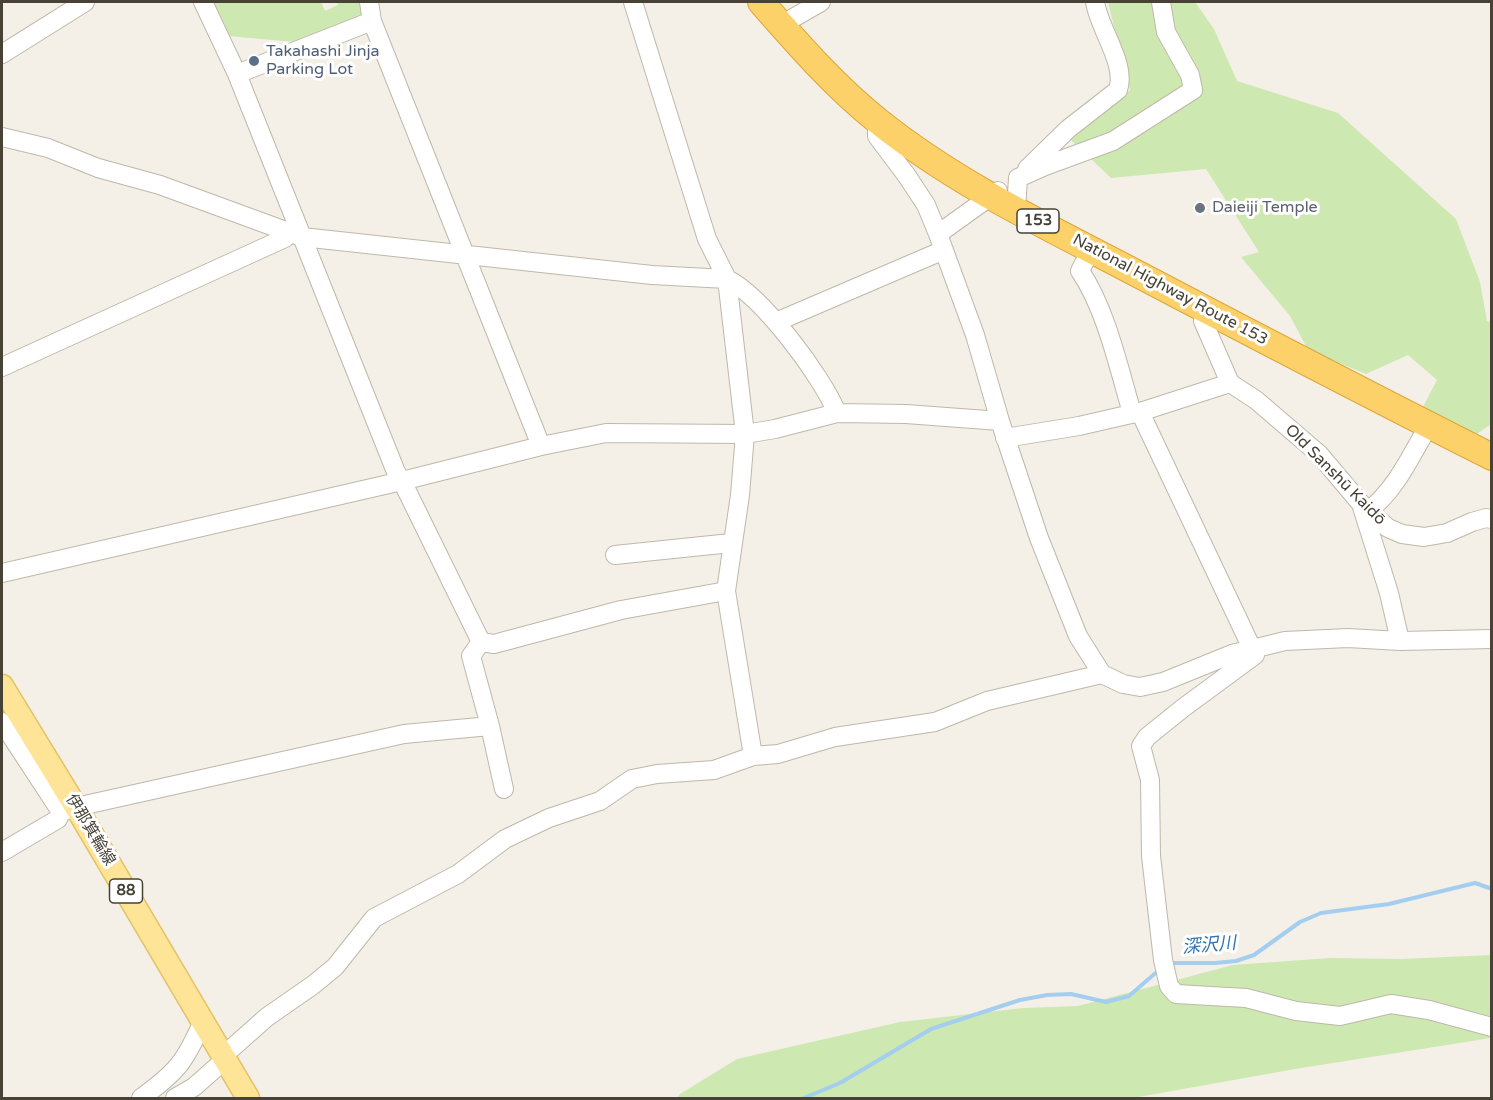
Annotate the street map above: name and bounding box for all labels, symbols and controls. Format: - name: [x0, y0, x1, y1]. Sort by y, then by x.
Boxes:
- place label: Takahashi Jinja Parking Lot: [266, 42, 380, 80]
- marker: Takahashi Jinja Parking Lot: [247, 54, 261, 68]
- place label: Daieiji Temple: [1212, 198, 1318, 218]
- marker: Daieiji Temple: [1193, 201, 1207, 215]
- road number: 153: [1017, 209, 1059, 233]
- street label: National Highway Route 153: [1069, 230, 1271, 350]
- street label: Old Sanshū Kaidō: [1281, 421, 1389, 529]
- street label: 伊那箕輪線: [61, 791, 119, 869]
- road number: 88: [110, 879, 142, 903]
- water label: 深沢川: [1181, 933, 1237, 959]

